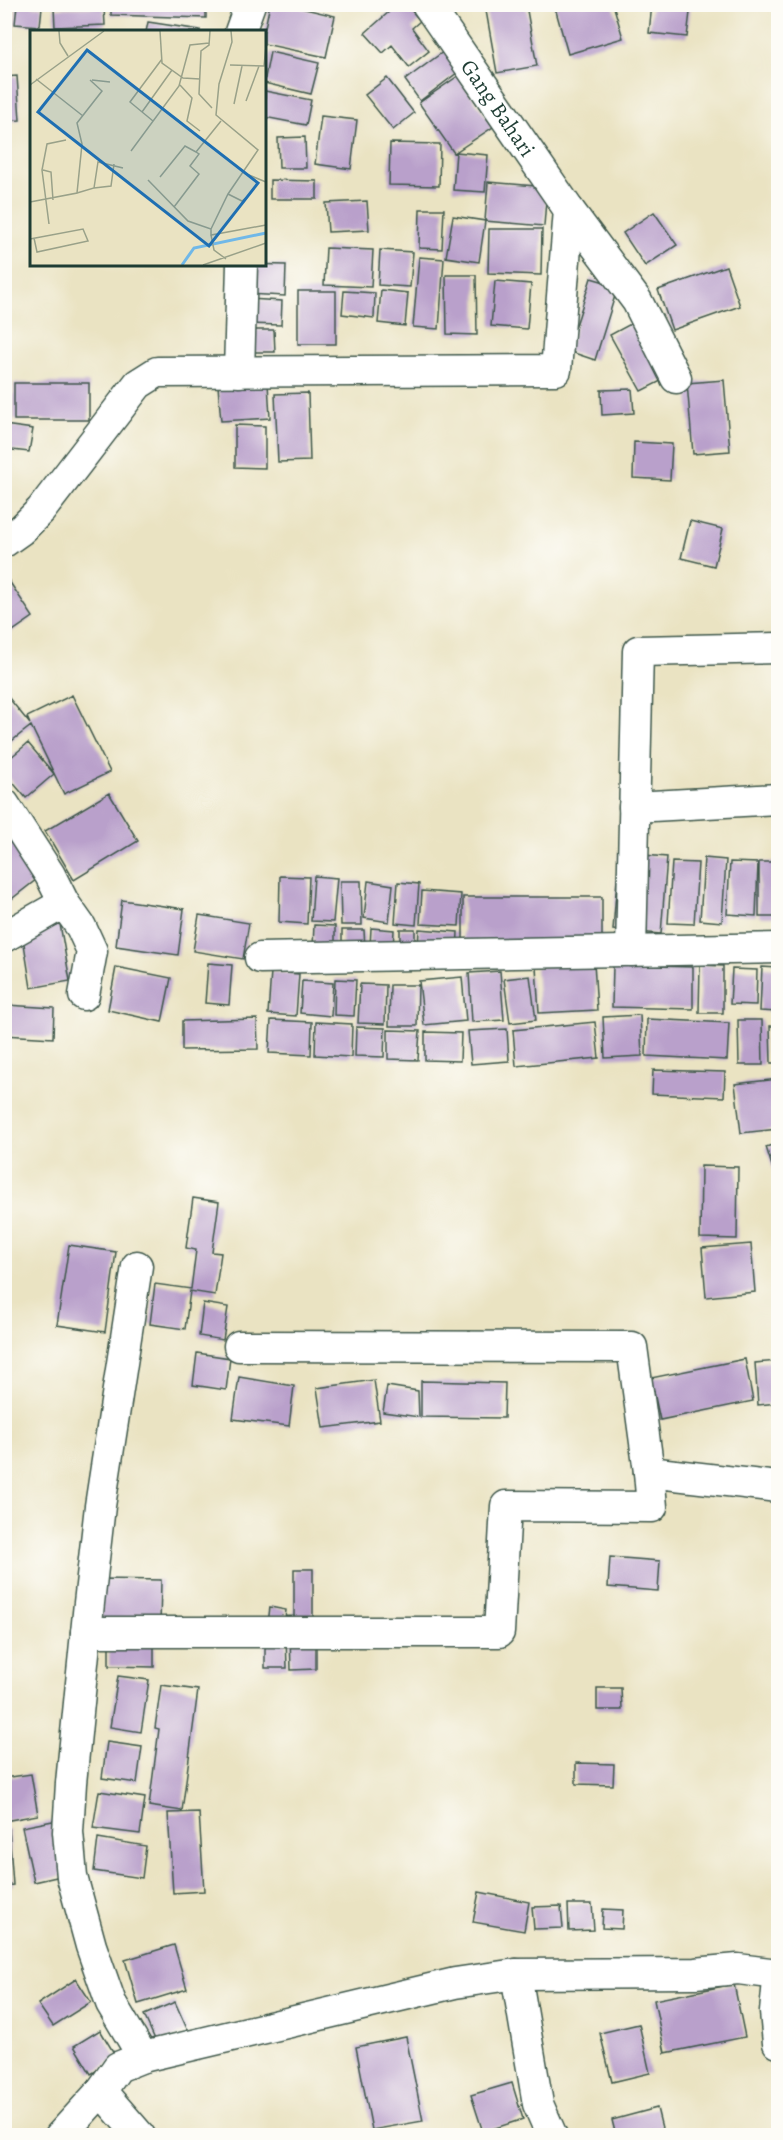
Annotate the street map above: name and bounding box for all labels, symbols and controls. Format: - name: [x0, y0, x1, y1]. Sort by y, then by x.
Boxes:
- inset map: [30, 30, 266, 266]
- street label: Gang Bahari: [453, 54, 542, 163]

